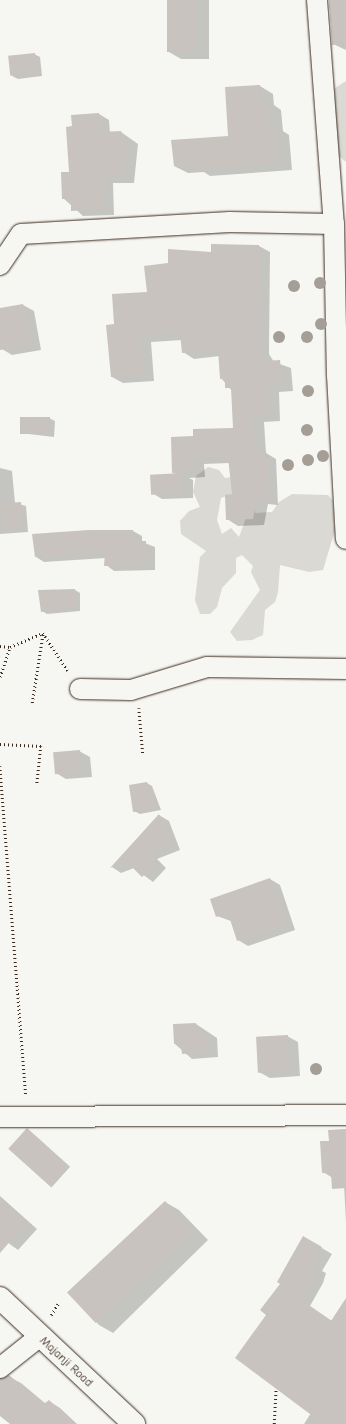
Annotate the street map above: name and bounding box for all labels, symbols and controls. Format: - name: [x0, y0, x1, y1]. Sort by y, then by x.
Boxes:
- street label: Majanji Road: [36, 1334, 96, 1390]

